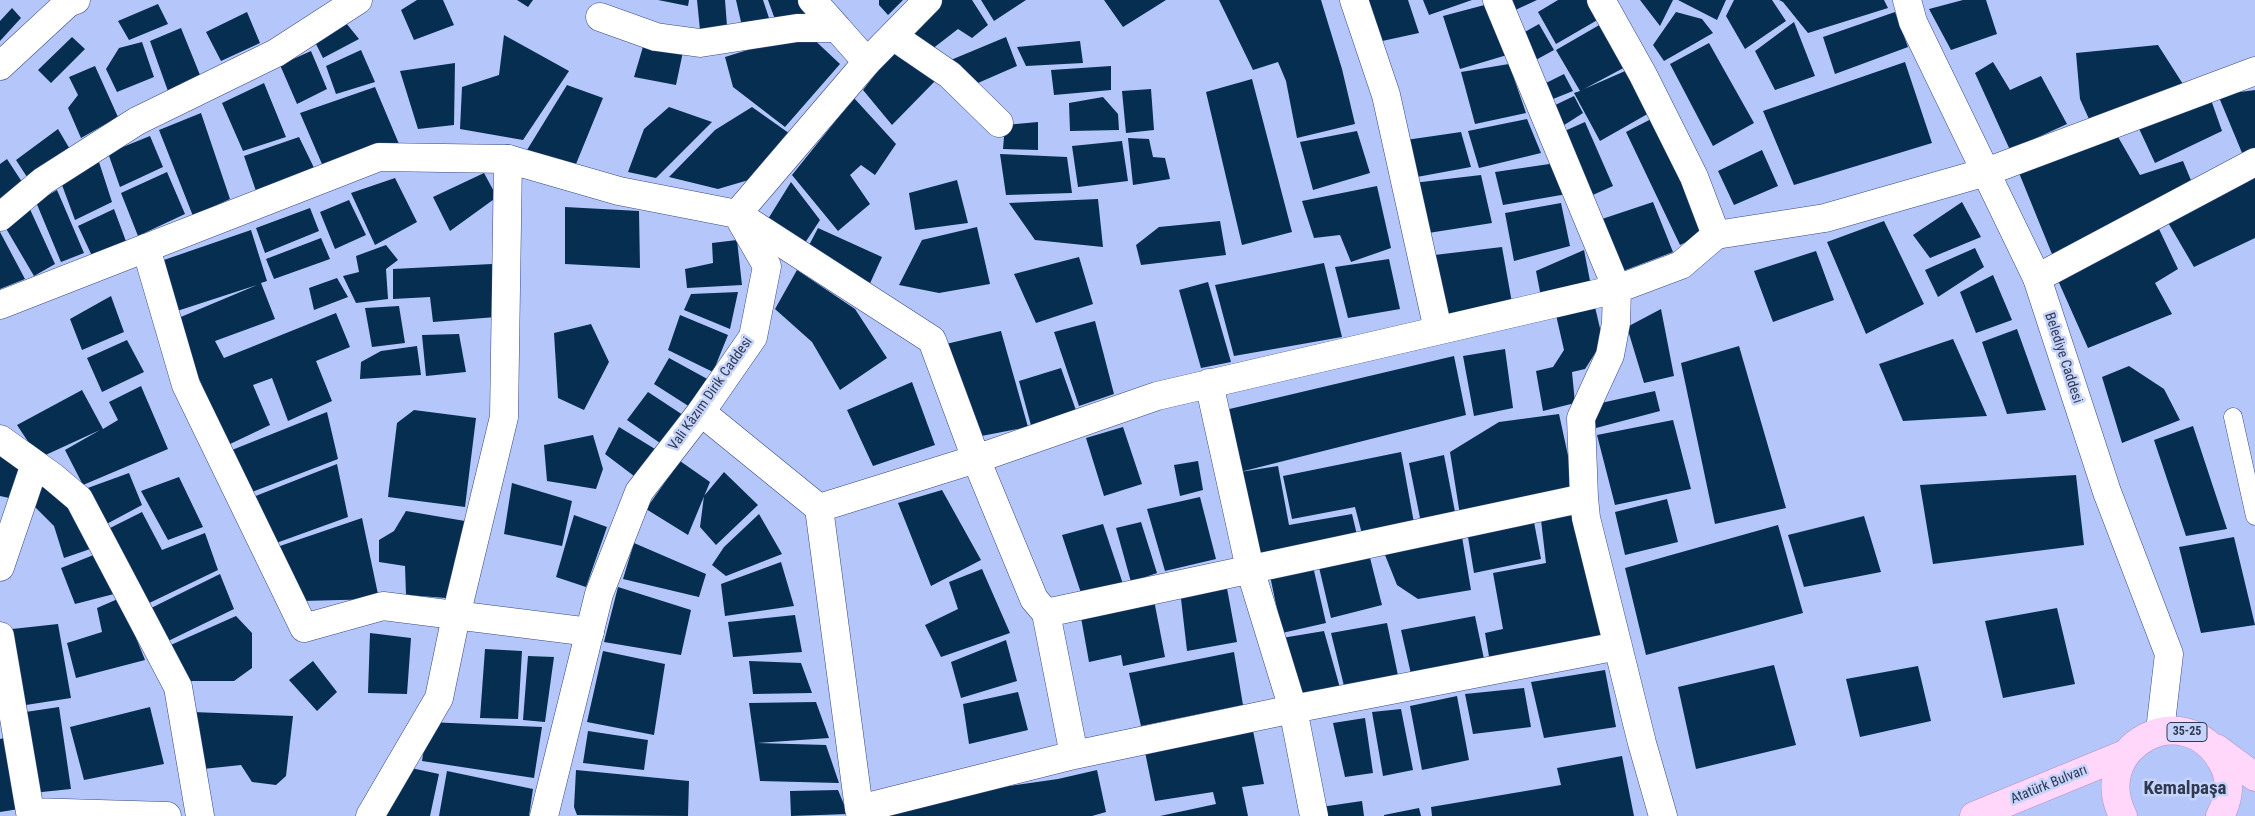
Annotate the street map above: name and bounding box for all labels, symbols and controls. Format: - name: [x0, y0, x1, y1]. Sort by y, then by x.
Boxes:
- street label: Belediye Caddesi: [2040, 311, 2086, 405]
- street label: Vali Kâzım Dirik Caddesi: [666, 334, 756, 454]
- road number: 35-25: [2167, 722, 2207, 742]
- street label: Atatürk Bulvarı: [2008, 762, 2090, 808]
- district label: Kemalpaşa: [2143, 778, 2227, 800]

